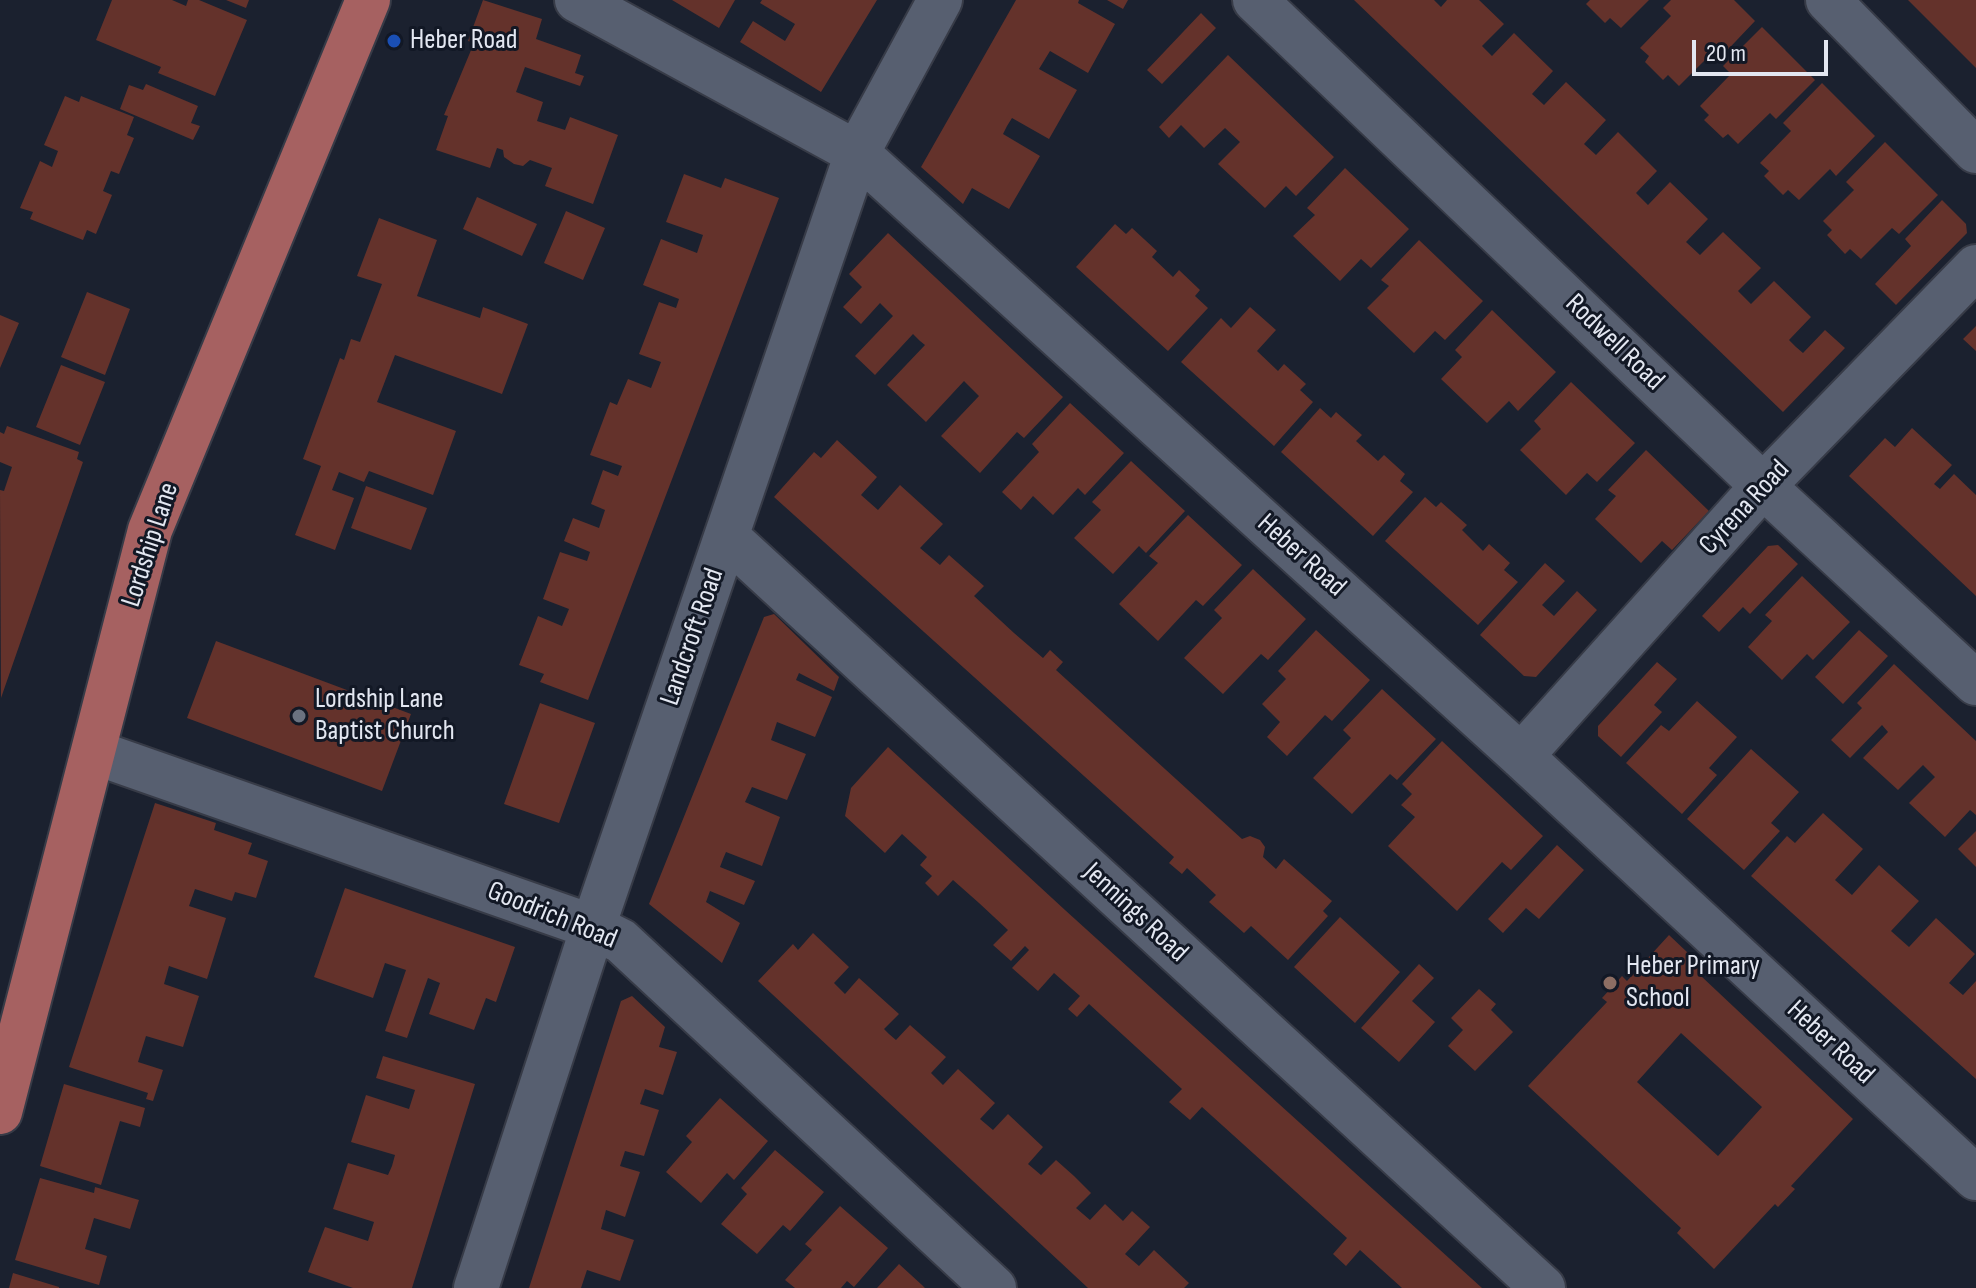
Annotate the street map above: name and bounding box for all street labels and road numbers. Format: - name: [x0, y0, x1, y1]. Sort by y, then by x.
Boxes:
- street label: Rodwell Road: [1558, 288, 1670, 398]
- street label: Cyrena Road: [1693, 454, 1797, 562]
- street label: Lordship Lane: [115, 479, 187, 611]
- street label: Heber Road: [1250, 508, 1352, 604]
- street label: Landcroft Road: [654, 564, 732, 710]
- street label: Jennings Road: [1076, 856, 1194, 970]
- street label: Goodrich Road: [482, 875, 622, 957]
- street label: Heber Road: [1779, 994, 1881, 1092]

